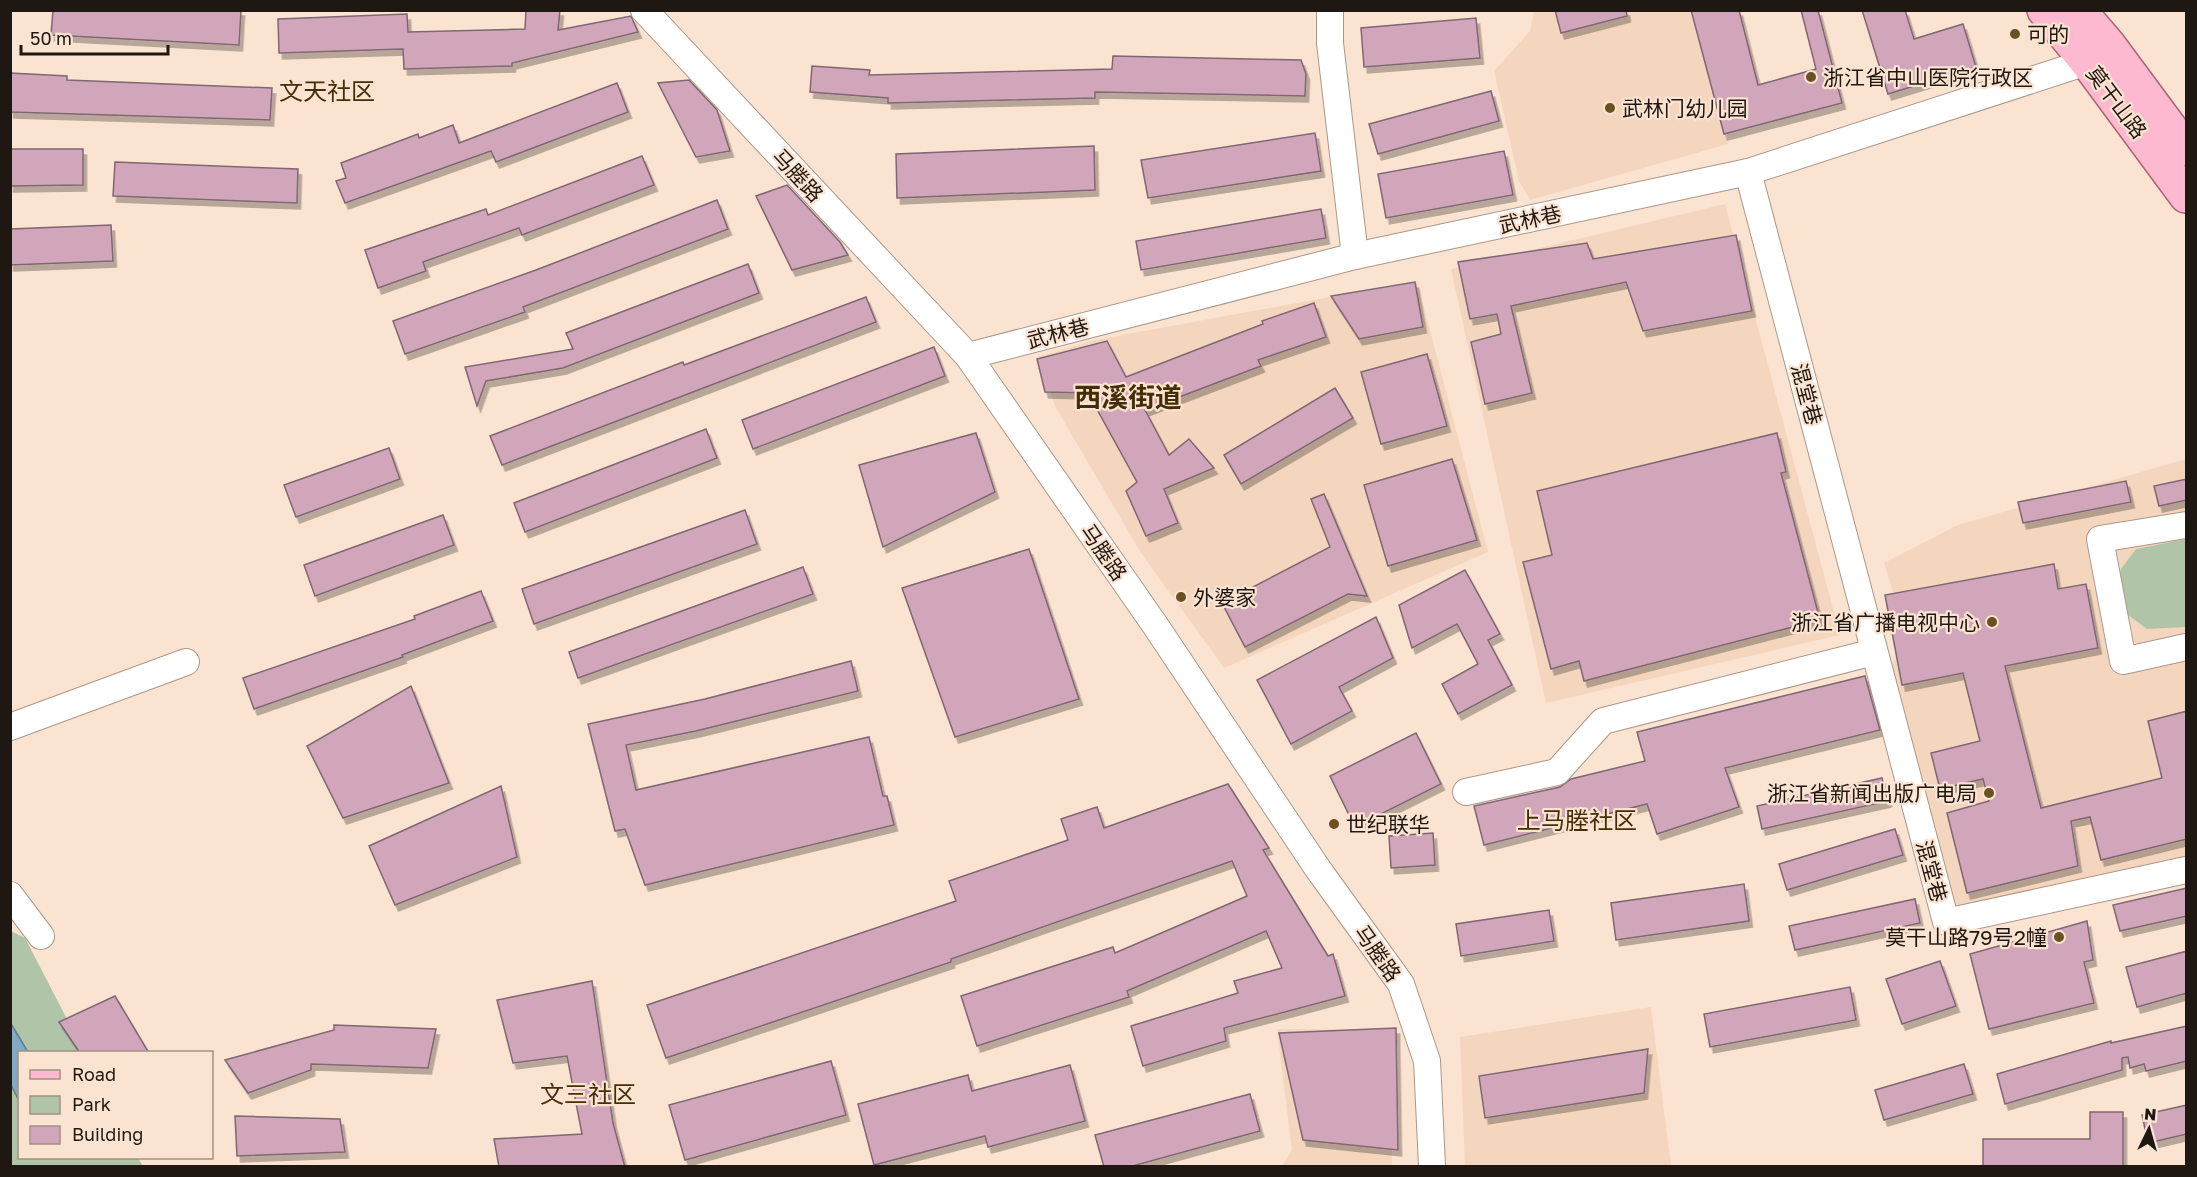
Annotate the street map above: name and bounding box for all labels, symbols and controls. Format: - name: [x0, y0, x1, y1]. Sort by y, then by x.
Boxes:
- scale bar: [21, 18, 168, 56]
- place label: 可的: [2027, 21, 2069, 47]
- text: 50 m: [30, 27, 72, 49]
- marker: 可的: [2008, 27, 2022, 41]
- street label: 莫干山路: [2081, 61, 2153, 143]
- place label: 浙江省中山医院行政区: [1823, 64, 2033, 90]
- marker: 浙江省中山医院行政区: [1804, 70, 1818, 84]
- district label: 文天社区: [279, 76, 375, 105]
- place label: 武林门幼儿园: [1622, 95, 1748, 121]
- marker: 武林门幼儿园: [1603, 101, 1617, 115]
- street label: 马塍路: [767, 143, 829, 207]
- street label: 武林巷: [1496, 200, 1564, 238]
- street label: 武林巷: [1024, 313, 1092, 353]
- street label: 混堂巷: [1786, 360, 1828, 428]
- district label: 西溪街道: [1074, 381, 1182, 413]
- street label: 马塍路: [1075, 519, 1133, 585]
- place label: 外婆家: [1193, 584, 1256, 610]
- marker: 外婆家: [1174, 590, 1188, 604]
- place label: 浙江省广播电视中心: [1791, 609, 1980, 635]
- marker: 浙江省广播电视中心: [1985, 615, 1999, 629]
- place label: 浙江省新闻出版广电局: [1767, 780, 1977, 806]
- marker: 浙江省新闻出版广电局: [1982, 786, 1996, 800]
- district label: 上马塍社区: [1517, 805, 1637, 834]
- place label: 世纪联华: [1346, 811, 1430, 837]
- marker: 世纪联华: [1327, 817, 1341, 831]
- street label: 混堂巷: [1911, 837, 1953, 905]
- street label: 马塍路: [1349, 920, 1407, 986]
- place label: 莫干山路79号2幢: [1885, 924, 2047, 950]
- marker: 莫干山路79号2幢: [2052, 930, 2066, 944]
- legend: [18, 1051, 213, 1159]
- text: Road: [72, 1063, 116, 1085]
- district label: 文三社区: [540, 1079, 636, 1108]
- text: Park: [72, 1093, 111, 1115]
- north arrow: [2119, 1099, 2179, 1159]
- text: N: [2143, 1104, 2157, 1125]
- text: Building: [72, 1123, 143, 1145]

